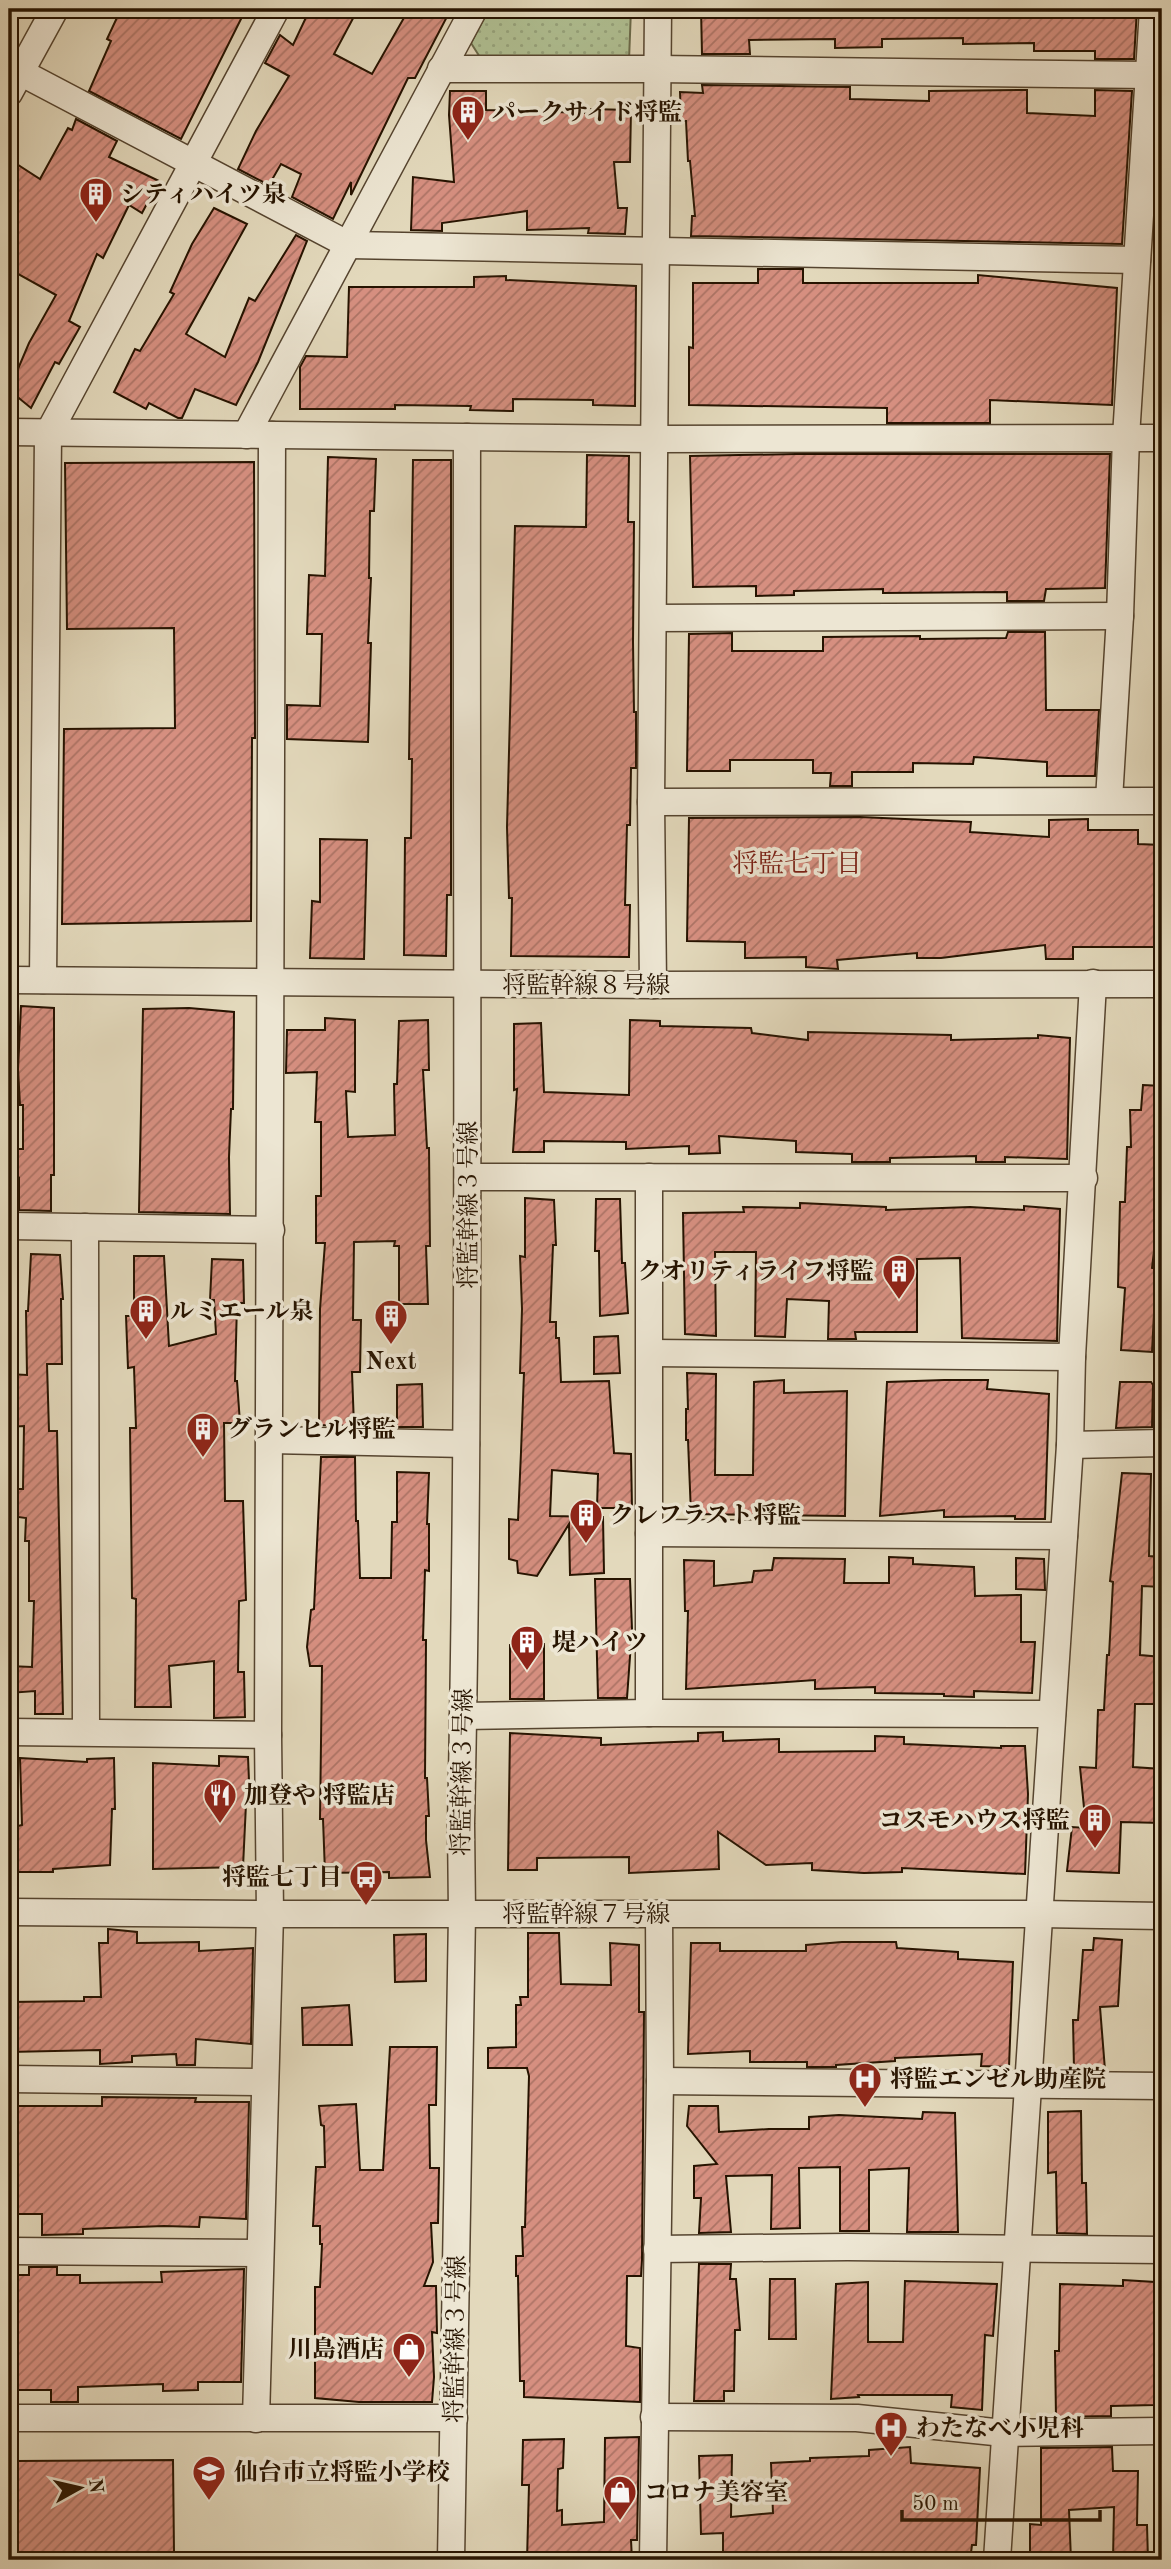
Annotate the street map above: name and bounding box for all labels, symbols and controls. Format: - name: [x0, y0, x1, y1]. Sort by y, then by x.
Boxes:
- building icon: パークサイド将監: [449, 93, 487, 142]
- place label: パークサイド将監: [492, 99, 682, 126]
- building icon: シティハイツ泉: [77, 175, 115, 224]
- place label: シティハイツ泉: [120, 181, 286, 208]
- district label: 将監七丁目: [732, 850, 862, 878]
- street label: 将監幹線８号線: [502, 972, 670, 999]
- street label: 将監幹線３号線: [455, 1121, 482, 1289]
- building icon: クオリティライフ将監: [880, 1252, 918, 1301]
- place label: クオリティライフ将監: [638, 1258, 874, 1285]
- building icon: ルミエール泉: [127, 1292, 165, 1341]
- building icon: Next: [372, 1297, 410, 1346]
- place label: ルミエール泉: [170, 1298, 314, 1325]
- place label: Next: [366, 1351, 417, 1375]
- building icon: グランヒル将監: [184, 1410, 222, 1459]
- place label: グランヒル将監: [228, 1416, 396, 1443]
- building icon: クレフラスト将監: [567, 1496, 605, 1545]
- place label: クレフラスト将監: [610, 1502, 801, 1529]
- building icon: 堤ハイツ: [508, 1623, 546, 1672]
- place label: 堤ハイツ: [552, 1629, 648, 1656]
- street label: 将監幹線３号線: [448, 1688, 477, 1856]
- restaurant icon: 加登や 将監店: [201, 1776, 239, 1825]
- place label: 加登や 将監店: [244, 1782, 395, 1809]
- building icon: コスモハウス将監: [1076, 1801, 1114, 1850]
- place label: コスモハウス将監: [879, 1807, 1070, 1834]
- bus stop icon: 将監七丁目: [347, 1858, 385, 1907]
- place label: 将監七丁目: [222, 1864, 342, 1891]
- street label: 将監幹線７号線: [502, 1901, 670, 1928]
- hospital icon: 将監エンゼル助産院: [846, 2060, 884, 2109]
- place label: 将監エンゼル助産院: [890, 2066, 1106, 2093]
- street label: 将監幹線３号線: [441, 2255, 470, 2423]
- shop icon: 川島酒店: [390, 2330, 428, 2379]
- place label: 川島酒店: [288, 2336, 384, 2363]
- hospital icon: わたなべ小児科: [872, 2409, 910, 2458]
- place label: わたなべ小児科: [916, 2415, 1084, 2442]
- school or university icon: 仙台市立将監小学校: [190, 2453, 228, 2502]
- north arrow: [46, 2454, 116, 2524]
- place label: 仙台市立将監小学校: [234, 2459, 450, 2486]
- shop icon: コロナ美容室: [601, 2473, 639, 2522]
- text: N: [84, 2477, 105, 2495]
- scale bar: [902, 2478, 1099, 2522]
- place label: コロナ美容室: [644, 2479, 788, 2506]
- text: 50 m: [912, 2494, 959, 2515]

